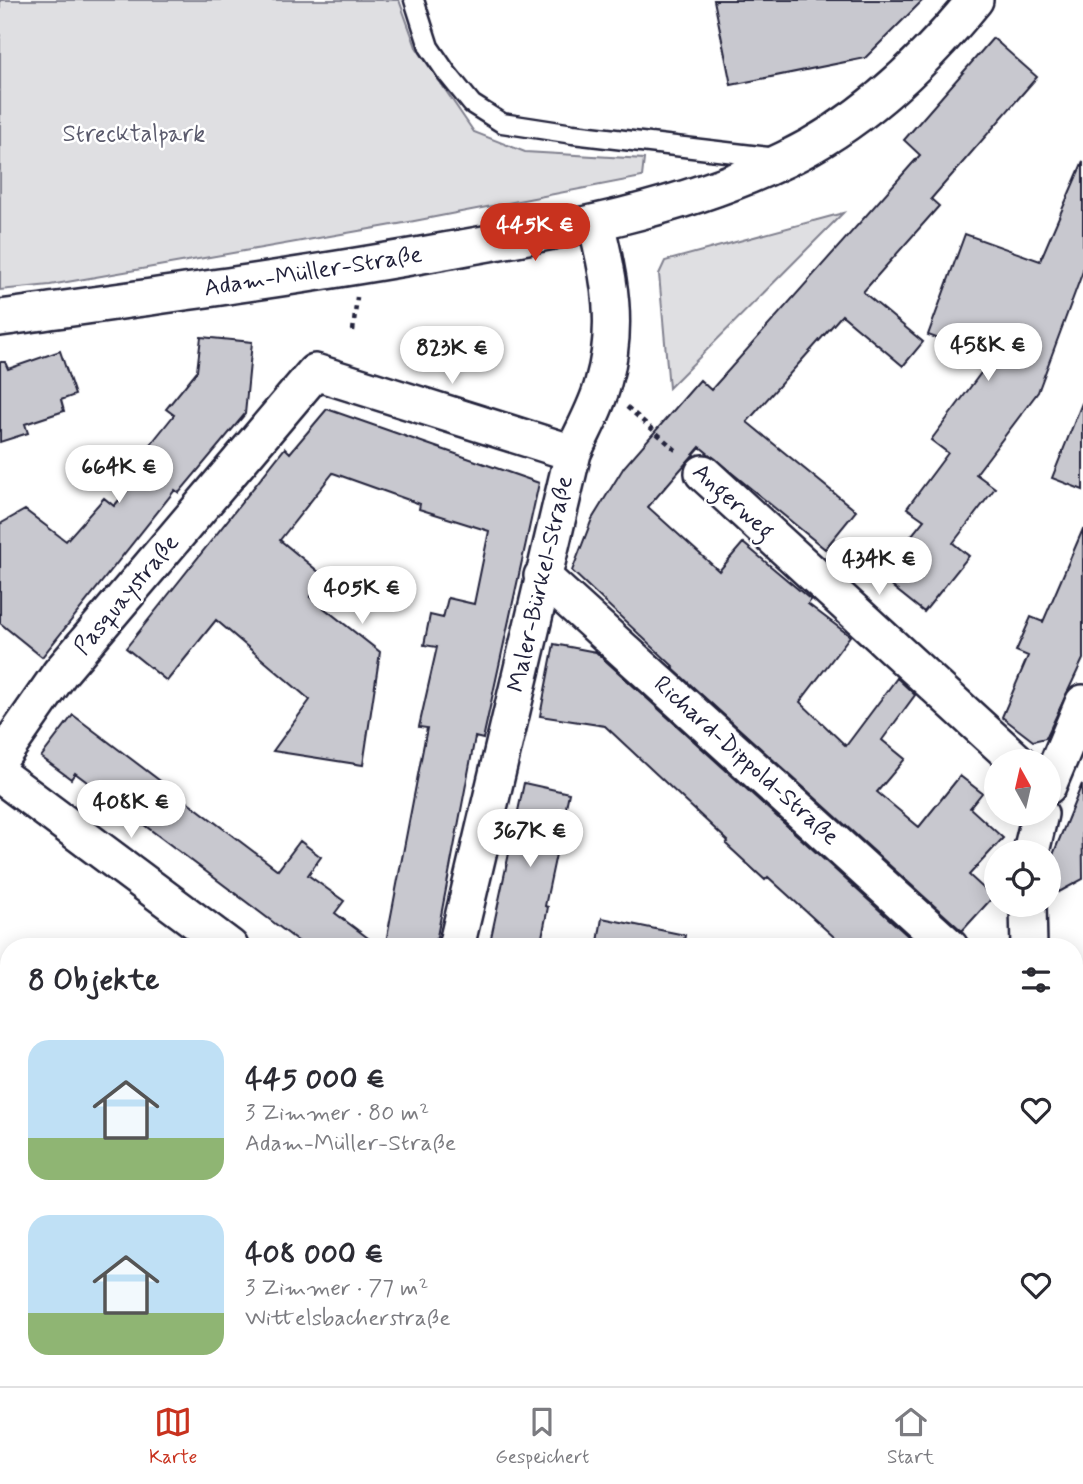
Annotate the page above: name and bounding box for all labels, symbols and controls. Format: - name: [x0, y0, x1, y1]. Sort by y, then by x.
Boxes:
- park label: Strecktalpark: [63, 119, 205, 150]
- pin: 445K €: [478, 204, 592, 263]
- text: 445K €: [496, 211, 574, 241]
- street label: Adam-Müller-Straße: [202, 239, 424, 305]
- pin: 458K €: [931, 324, 1045, 383]
- pin: 823K €: [395, 326, 509, 386]
- text: 458K €: [950, 331, 1026, 361]
- text: 823K €: [416, 334, 488, 364]
- pin: 664K €: [62, 446, 176, 505]
- text: 664K €: [81, 453, 157, 483]
- street label: Angerweg: [683, 457, 781, 549]
- street label: Maler-Bürkel-Straße: [501, 473, 581, 695]
- street label: Pasquaystraße: [67, 528, 187, 662]
- pin: 434K €: [822, 538, 936, 597]
- text: 434K €: [842, 545, 916, 575]
- pin: 405K €: [305, 566, 419, 626]
- text: 405K €: [324, 574, 400, 604]
- street label: Richard-Dippold-Straße: [647, 669, 845, 853]
- north arrow: [984, 749, 1060, 826]
- map controls: [984, 749, 1061, 917]
- pin: 408K €: [74, 780, 188, 840]
- text: 408K €: [93, 788, 169, 818]
- pin: 367K €: [473, 810, 587, 869]
- text: 367K €: [493, 817, 567, 847]
- button: locate: [984, 840, 1061, 917]
- text: 8 Objekte: [28, 961, 159, 1000]
- icon: filters: [1017, 961, 1055, 999]
- text: 445 000 €: [245, 1060, 385, 1099]
- icon: home: [84, 1068, 168, 1152]
- icon: heart: [1017, 1091, 1055, 1129]
- text: 3 Zimmer · 80 m²: [245, 1099, 429, 1129]
- text: Adam-Müller-Straße: [245, 1129, 456, 1159]
- text: 408 000 €: [245, 1235, 384, 1274]
- icon: home: [84, 1243, 168, 1327]
- icon: heart: [1017, 1266, 1055, 1304]
- text: 3 Zimmer · 77 m²: [245, 1274, 429, 1304]
- text: Wittelsbacherstraße: [245, 1304, 450, 1334]
- tab: Karte: [149, 1403, 197, 1470]
- tab: Gespeichert: [495, 1403, 589, 1470]
- tab: Start: [887, 1403, 934, 1470]

